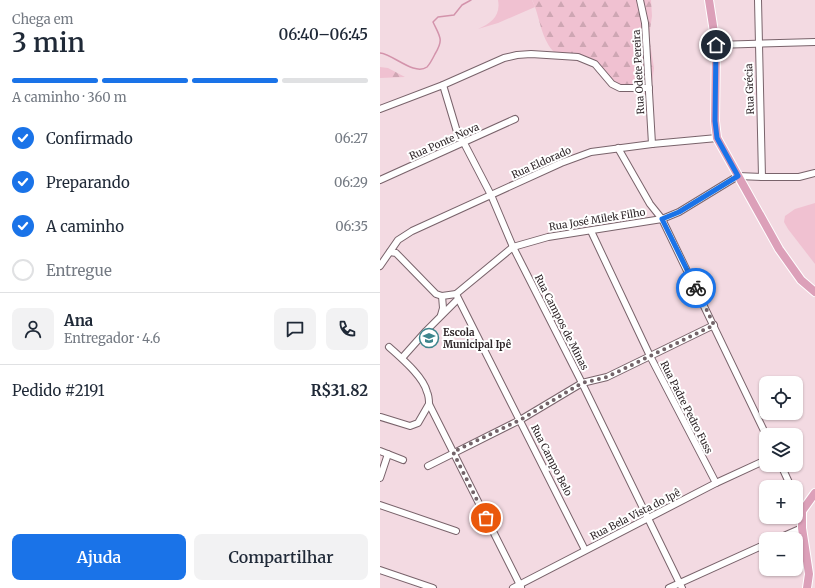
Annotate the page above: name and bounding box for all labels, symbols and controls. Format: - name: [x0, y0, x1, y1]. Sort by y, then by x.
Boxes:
- text: Chega em: [12, 11, 73, 28]
- text: 06:40–06:45: [278, 25, 368, 44]
- text: 3 min: [12, 26, 85, 59]
- pin: [699, 28, 733, 62]
- street label: Rua Odete Pereira: [630, 29, 647, 115]
- icon: home: [705, 34, 727, 56]
- street label: Rua Grécia: [742, 63, 757, 115]
- text: A caminho · 360 m: [12, 89, 127, 106]
- street label: Rua Ponte Nova: [407, 120, 482, 163]
- icon: check: [12, 127, 34, 149]
- text: Confirmado: [46, 129, 133, 148]
- text: 06:27: [334, 130, 368, 147]
- street label: Rua Eldorado: [509, 143, 573, 181]
- icon: check: [12, 171, 34, 193]
- text: Preparando: [46, 173, 130, 192]
- text: 06:29: [334, 174, 368, 191]
- street label: Rua José Milek Filho: [548, 205, 646, 234]
- icon: check: [12, 215, 34, 237]
- text: A caminho: [46, 217, 124, 236]
- text: 06:35: [335, 218, 368, 235]
- text: Entregue: [46, 261, 112, 280]
- courier: [676, 268, 716, 308]
- street label: Rua Campos de Minas: [532, 272, 591, 372]
- icon: bike: [685, 277, 707, 299]
- button: person: [12, 308, 54, 350]
- button: chat: [274, 308, 316, 350]
- button: phone: [326, 308, 368, 350]
- text: Ana: [64, 311, 93, 330]
- place label: Escola Municipal Ipê: [443, 326, 512, 351]
- school or university icon: Escola Municipal Ipê: [418, 327, 440, 349]
- text: Entregador · 4.6: [64, 330, 160, 347]
- street label: Rua Padre Pedro Fuss: [657, 359, 716, 456]
- map controls: [759, 376, 803, 576]
- button: locate: [759, 376, 803, 420]
- text: Pedido #2191: [12, 381, 105, 400]
- text: R$31.82: [311, 381, 368, 400]
- street label: Rua Campo Belo: [528, 422, 575, 498]
- button: layers: [759, 428, 803, 472]
- button: +: [759, 480, 803, 524]
- street label: Rua Bela Vista do Ipê: [588, 486, 683, 543]
- pin: [469, 501, 503, 535]
- icon: bag: [475, 507, 497, 529]
- button: −: [759, 532, 803, 576]
- button: Ajuda: [12, 534, 186, 580]
- button: Compartilhar: [194, 534, 368, 580]

